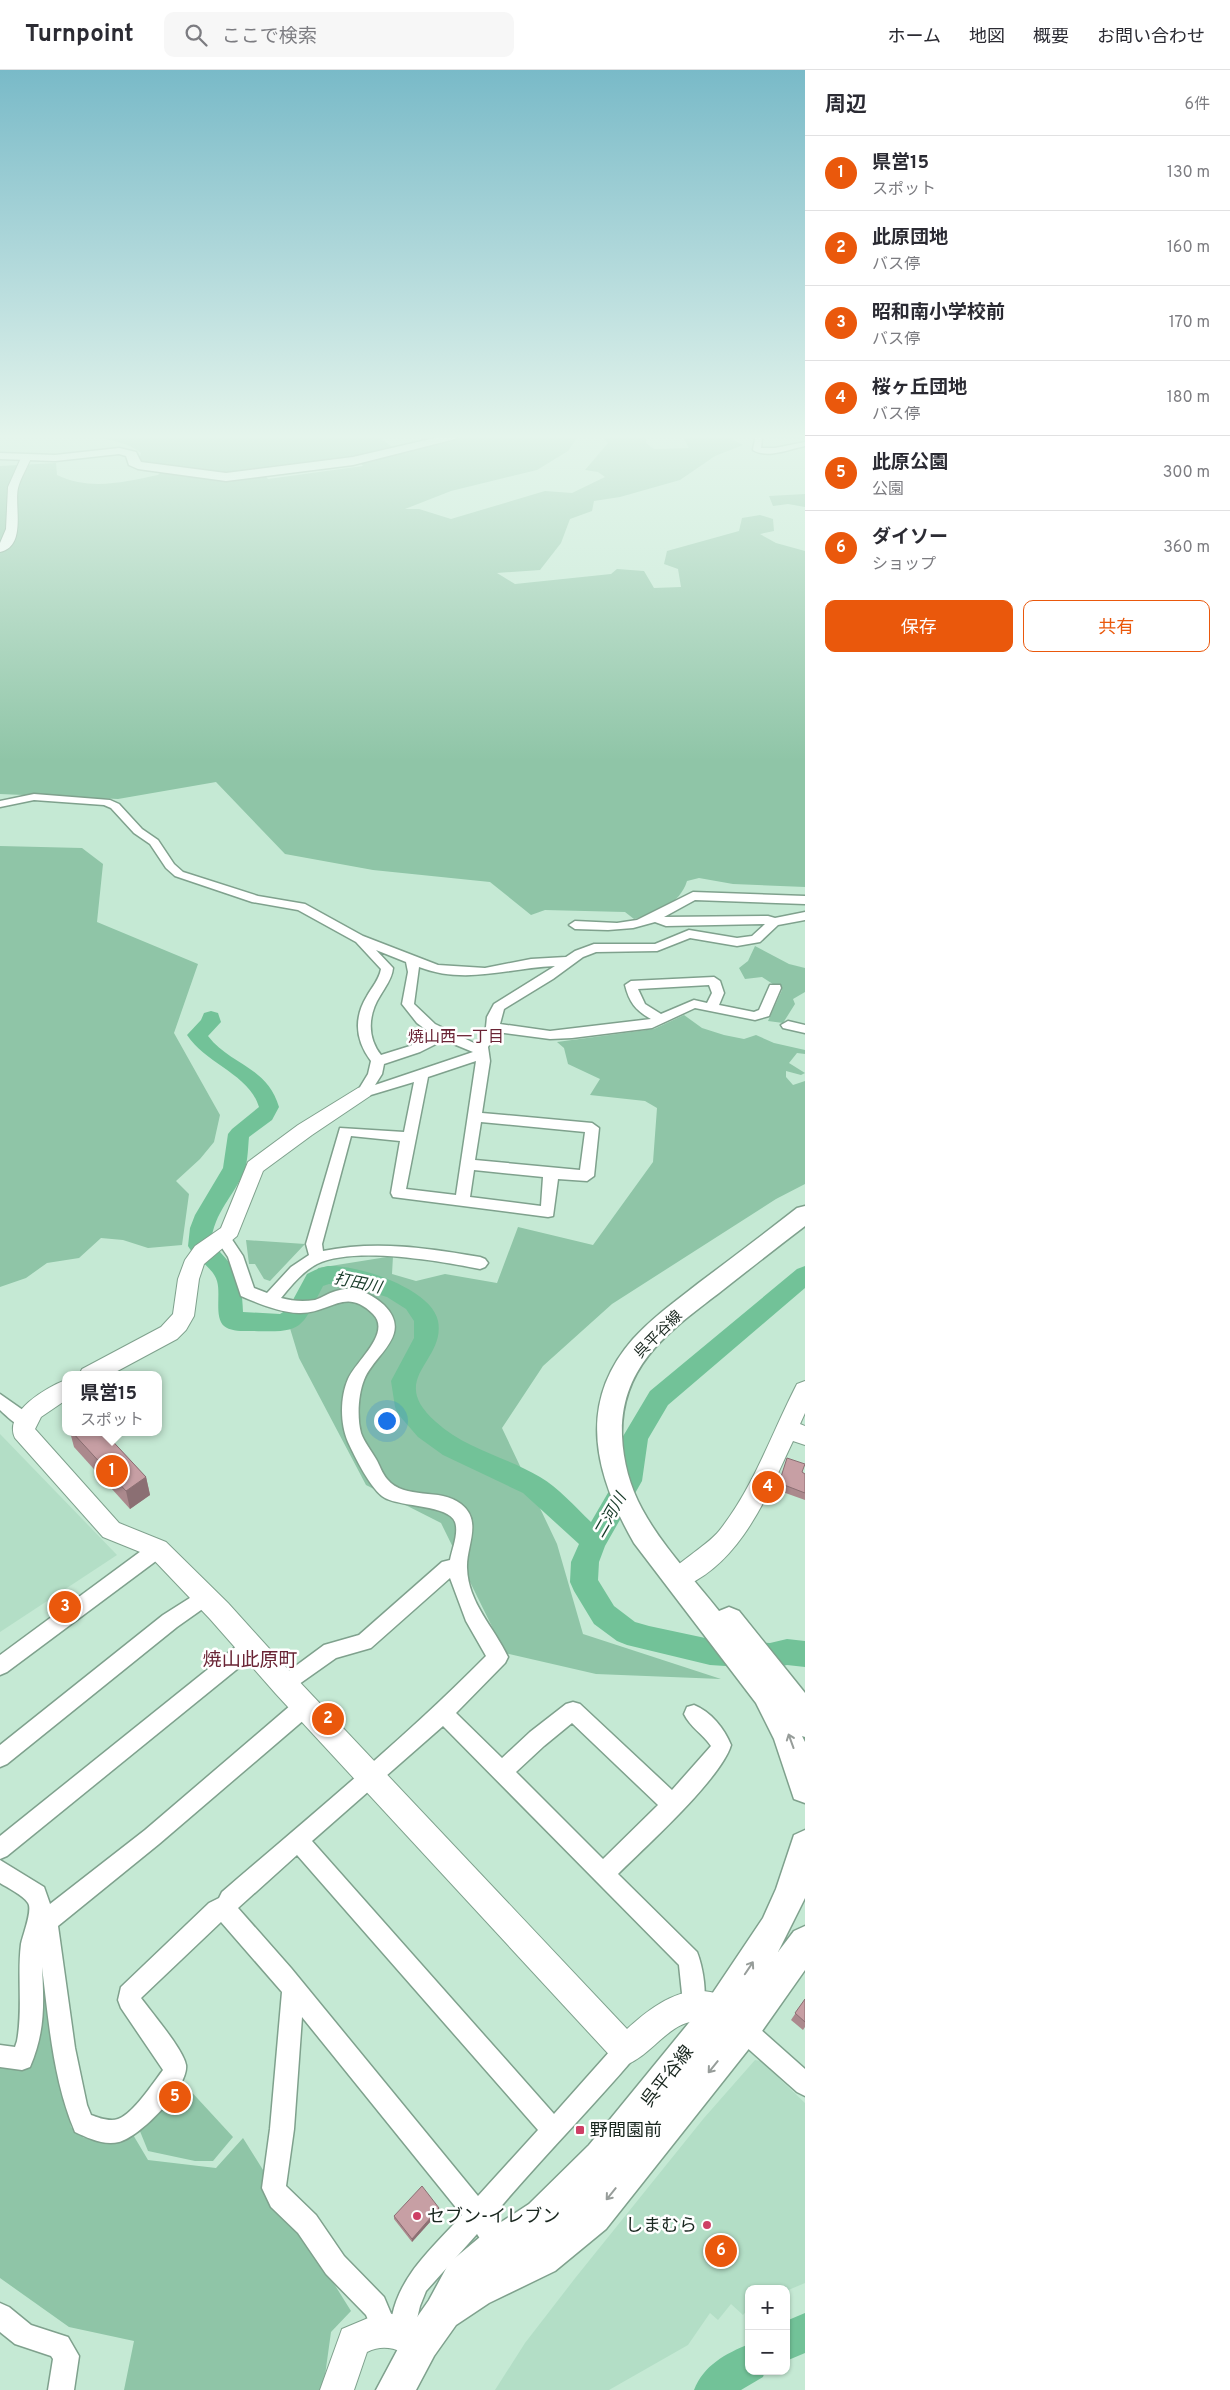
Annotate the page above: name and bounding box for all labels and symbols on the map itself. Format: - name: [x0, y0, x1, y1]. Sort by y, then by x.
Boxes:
- district label: 焼山西一丁目: [408, 1028, 504, 1048]
- water label: 打田川: [332, 1269, 385, 1299]
- street label: 呉平谷線: [631, 1307, 687, 1363]
- your location: [374, 1408, 400, 1434]
- pin: 1: [96, 1452, 128, 1490]
- pin: 4: [752, 1468, 784, 1506]
- water label: 二河川: [590, 1488, 632, 1542]
- pin: 3: [49, 1588, 81, 1626]
- district label: 焼山此原町: [202, 1649, 298, 1673]
- pin: 2: [312, 1700, 344, 1738]
- one-way arrow: [786, 1734, 795, 1749]
- one-way arrow: [743, 1961, 754, 1975]
- street label: 呉平谷線: [637, 2041, 699, 2112]
- one-way arrow: [707, 2061, 718, 2074]
- pin: 5: [159, 2078, 191, 2116]
- place label: 野間園前: [590, 2120, 662, 2143]
- marker: 野間園前: [574, 2124, 586, 2136]
- one-way arrow: [605, 2187, 616, 2200]
- place label: セブン-イレブン: [427, 2206, 560, 2229]
- marker: セブン-イレブン: [411, 2210, 423, 2222]
- place label: しまむら: [625, 2215, 697, 2238]
- marker: しまむら: [701, 2219, 713, 2231]
- pin: 6: [705, 2232, 737, 2270]

